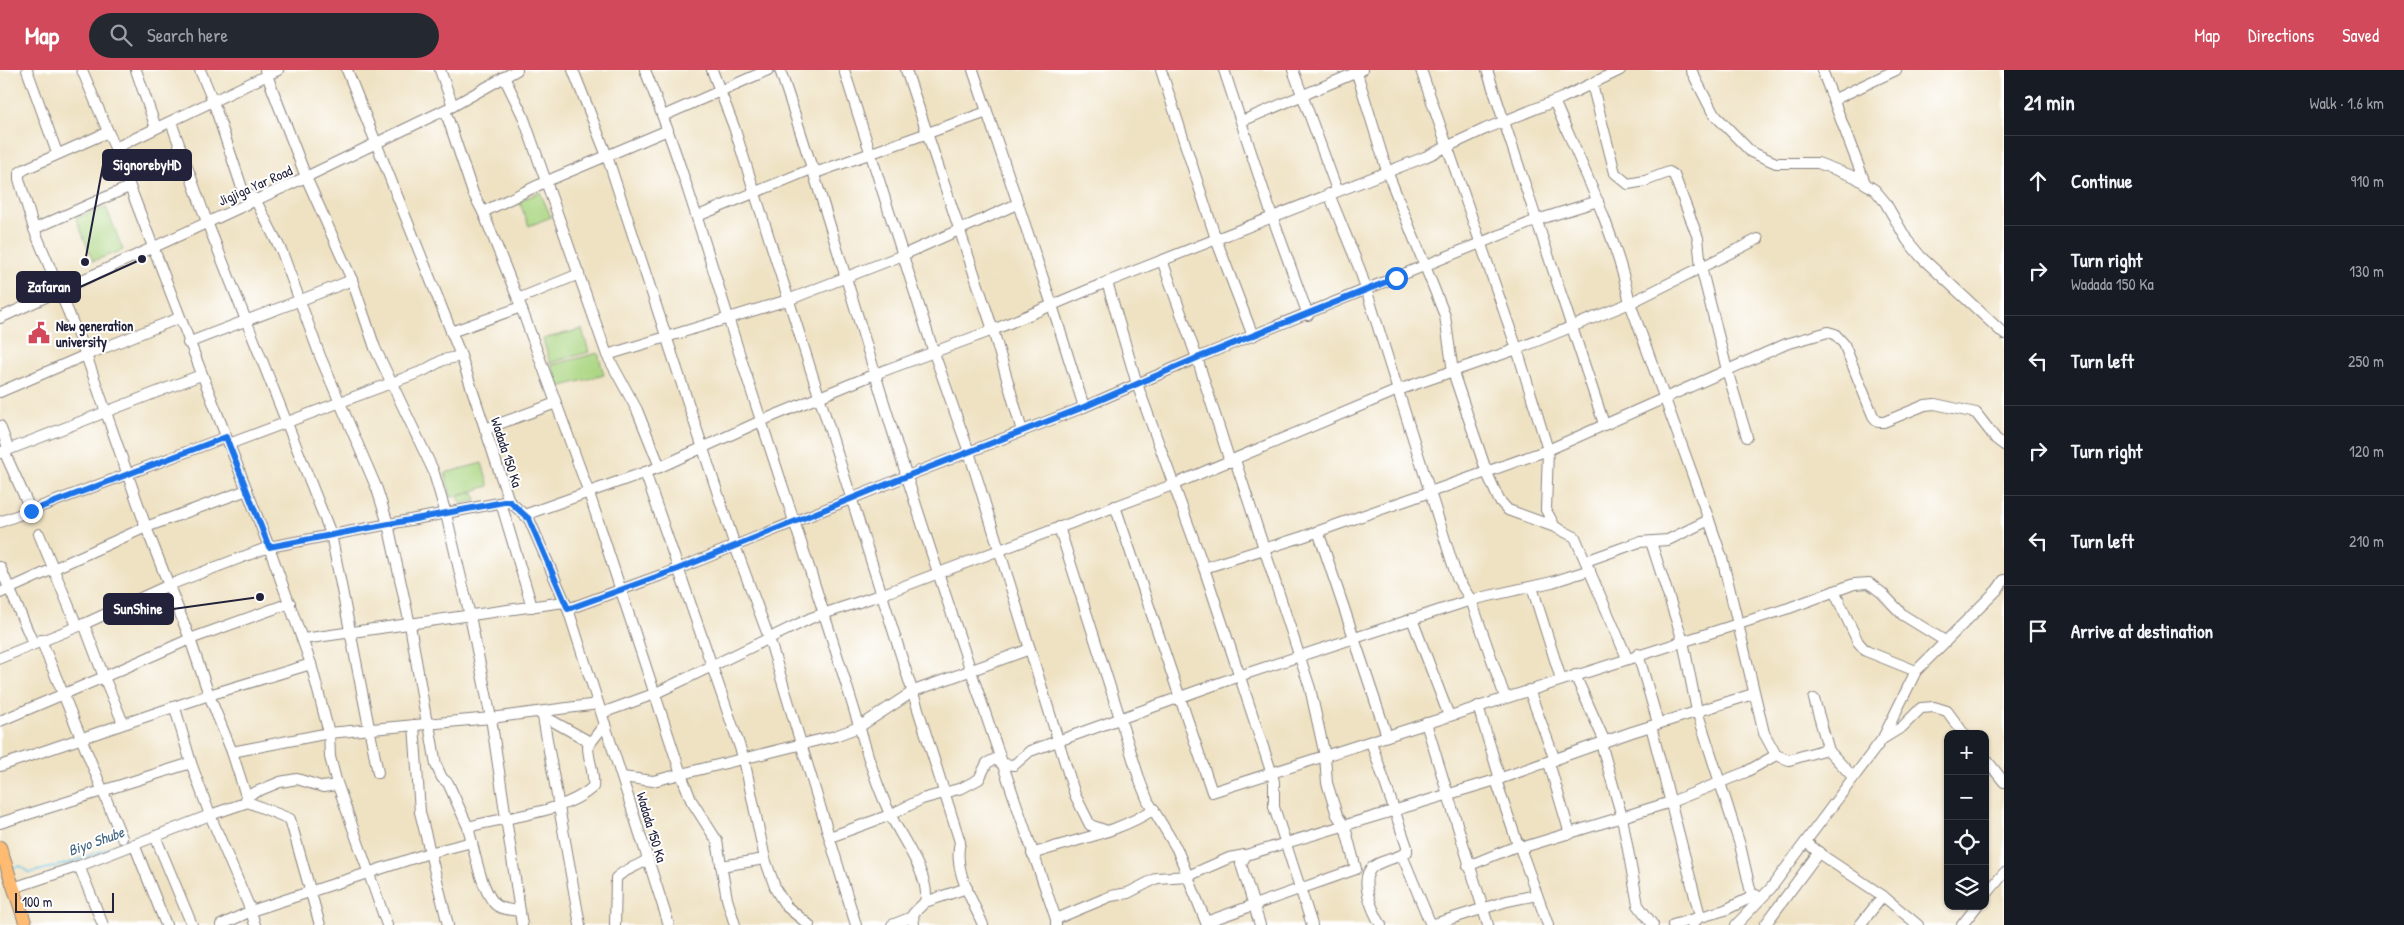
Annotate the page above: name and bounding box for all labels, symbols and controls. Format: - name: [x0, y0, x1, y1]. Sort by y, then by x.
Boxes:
- search box: [89, 13, 439, 58]
- text: Map: [25, 19, 59, 51]
- icon: search: [107, 21, 135, 49]
- text: Search here: [147, 22, 228, 48]
- text: Map: [2195, 23, 2220, 48]
- text: Directions: [2248, 23, 2314, 48]
- text: Saved: [2342, 23, 2379, 48]
- text: 21 min: [2024, 88, 2075, 117]
- text: Walk · 1.6 km: [2310, 92, 2384, 114]
- callout: SignorebyHD: [103, 150, 191, 180]
- text: SignorebyHD: [113, 154, 182, 176]
- street label: Jigjiga Yar Road: [215, 160, 296, 211]
- icon: ahead: [2024, 167, 2052, 195]
- text: Continue: [2071, 168, 2132, 194]
- text: 910 m: [2351, 170, 2384, 192]
- text: Turn right: [2071, 247, 2142, 273]
- icon: right: [2024, 257, 2052, 285]
- text: 130 m: [2349, 260, 2384, 282]
- route start: [1385, 267, 1408, 290]
- callout: Zafaran: [17, 272, 80, 302]
- text: Wadada 150 Ka: [2071, 273, 2154, 295]
- text: Zafaran: [27, 276, 71, 297]
- place label: New generation university: [56, 316, 133, 353]
- public building icon: New generation university: [26, 320, 52, 346]
- icon: left: [2024, 347, 2052, 375]
- text: Turn left: [2071, 348, 2134, 374]
- text: 250 m: [2348, 350, 2384, 372]
- street label: Wadada 150 Ka: [487, 415, 527, 490]
- icon: right: [2024, 437, 2052, 465]
- text: Turn right: [2071, 438, 2142, 464]
- text: 120 m: [2349, 440, 2384, 462]
- route end: [20, 500, 43, 523]
- icon: left: [2024, 527, 2052, 555]
- text: Turn left: [2071, 528, 2134, 554]
- text: 210 m: [2349, 530, 2384, 552]
- callout: SunShine: [104, 594, 173, 624]
- text: SunShine: [114, 598, 163, 619]
- icon: arrive: [2024, 617, 2052, 645]
- text: Arrive at destination: [2071, 618, 2213, 644]
- map controls: [1944, 730, 1989, 910]
- button: +: [1944, 730, 1989, 775]
- button: −: [1944, 775, 1989, 820]
- street label: Wadada 150 Ka: [632, 790, 672, 865]
- button: locate: [1944, 820, 1989, 865]
- water label: Biyo Shube: [65, 821, 128, 861]
- button: layers: [1944, 865, 1989, 910]
- scale bar: [15, 890, 114, 913]
- text: 100 m: [22, 892, 52, 911]

